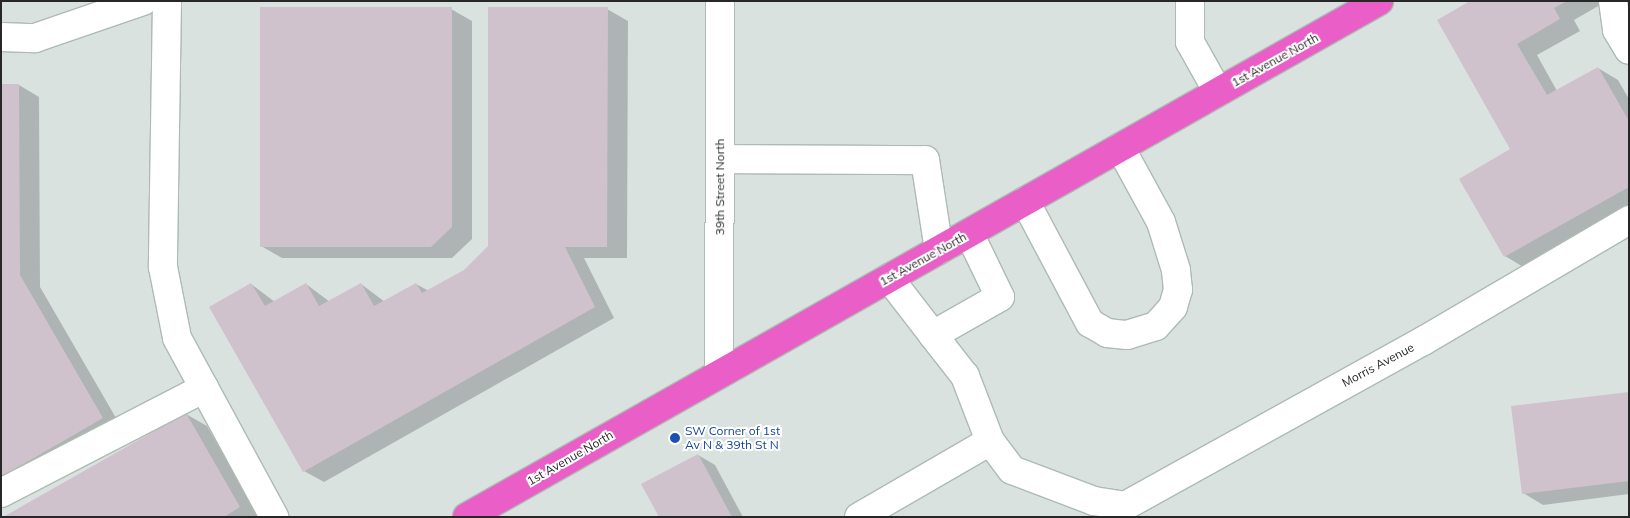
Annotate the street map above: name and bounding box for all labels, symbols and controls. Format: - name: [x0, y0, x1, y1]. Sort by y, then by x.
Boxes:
- street label: 1st Avenue North: [1229, 30, 1321, 90]
- street label: 39th Street North: [713, 139, 727, 235]
- street label: 1st Avenue North: [877, 229, 969, 289]
- street label: Morris Avenue: [1339, 340, 1417, 390]
- place label: SW Corner of 1st Av N & 39th St N: [685, 424, 780, 452]
- street label: 1st Avenue North: [524, 427, 616, 489]
- marker: SW Corner of 1st Av N & 39th St N: [669, 432, 681, 444]

